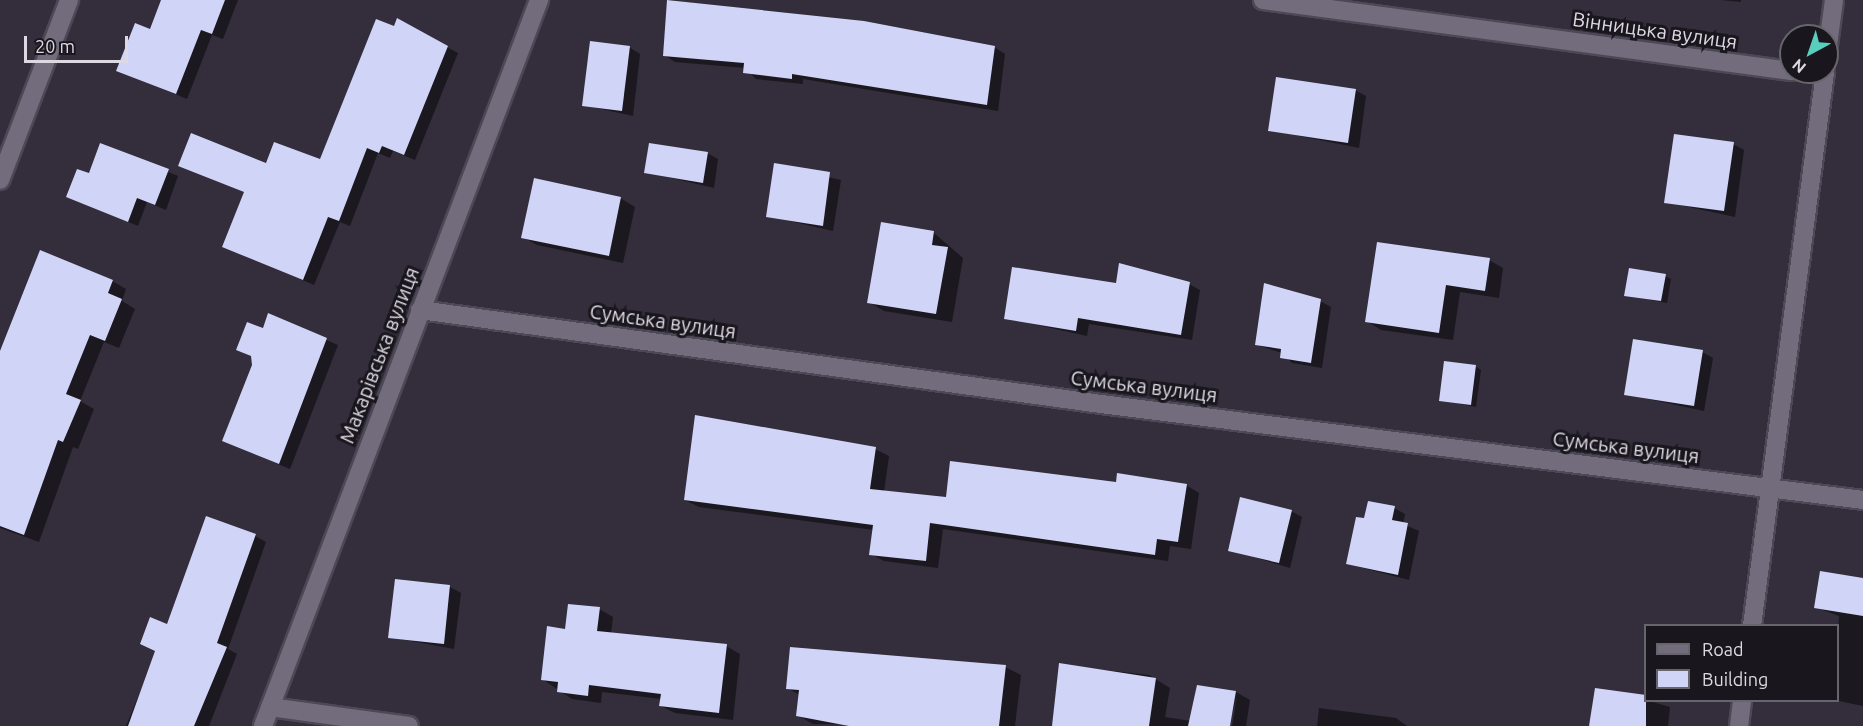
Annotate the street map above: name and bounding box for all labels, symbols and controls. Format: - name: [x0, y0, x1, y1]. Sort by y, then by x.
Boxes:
- street label: Вінницька вулиця: [1571, 7, 1739, 53]
- scale bar: [27, 24, 130, 62]
- north arrow: [1779, 24, 1839, 84]
- text: 20 m: [35, 36, 75, 56]
- text: N: [1788, 56, 1809, 77]
- street label: Макарівська вулиця: [334, 263, 424, 447]
- street label: Сумська вулиця: [588, 299, 738, 343]
- street label: Сумська вулиця: [1069, 365, 1219, 407]
- street label: Сумська вулиця: [1551, 426, 1701, 468]
- legend: [1644, 624, 1839, 702]
- text: Road: [1702, 639, 1744, 659]
- text: Building: [1702, 669, 1768, 689]

